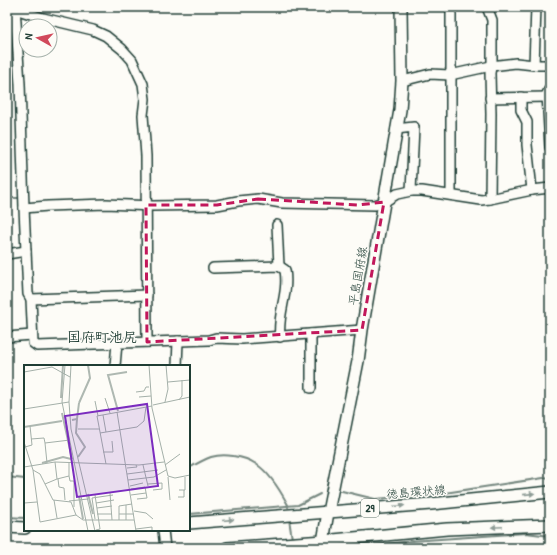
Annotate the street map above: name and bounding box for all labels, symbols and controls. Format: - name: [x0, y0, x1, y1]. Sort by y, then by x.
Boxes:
- north arrow: [18, 18, 58, 58]
- text: N: [21, 33, 35, 40]
- street label: 平島国府線: [344, 245, 371, 307]
- district label: 国府町池尻: [67, 327, 137, 346]
- inset map: [24, 365, 190, 531]
- street label: 徳島環状線: [385, 480, 447, 503]
- one-way arrow: [523, 491, 535, 497]
- road number: 29: [361, 499, 379, 517]
- one-way arrow: [393, 503, 405, 510]
- one-way arrow: [222, 516, 234, 523]
- one-way arrow: [490, 524, 503, 530]

